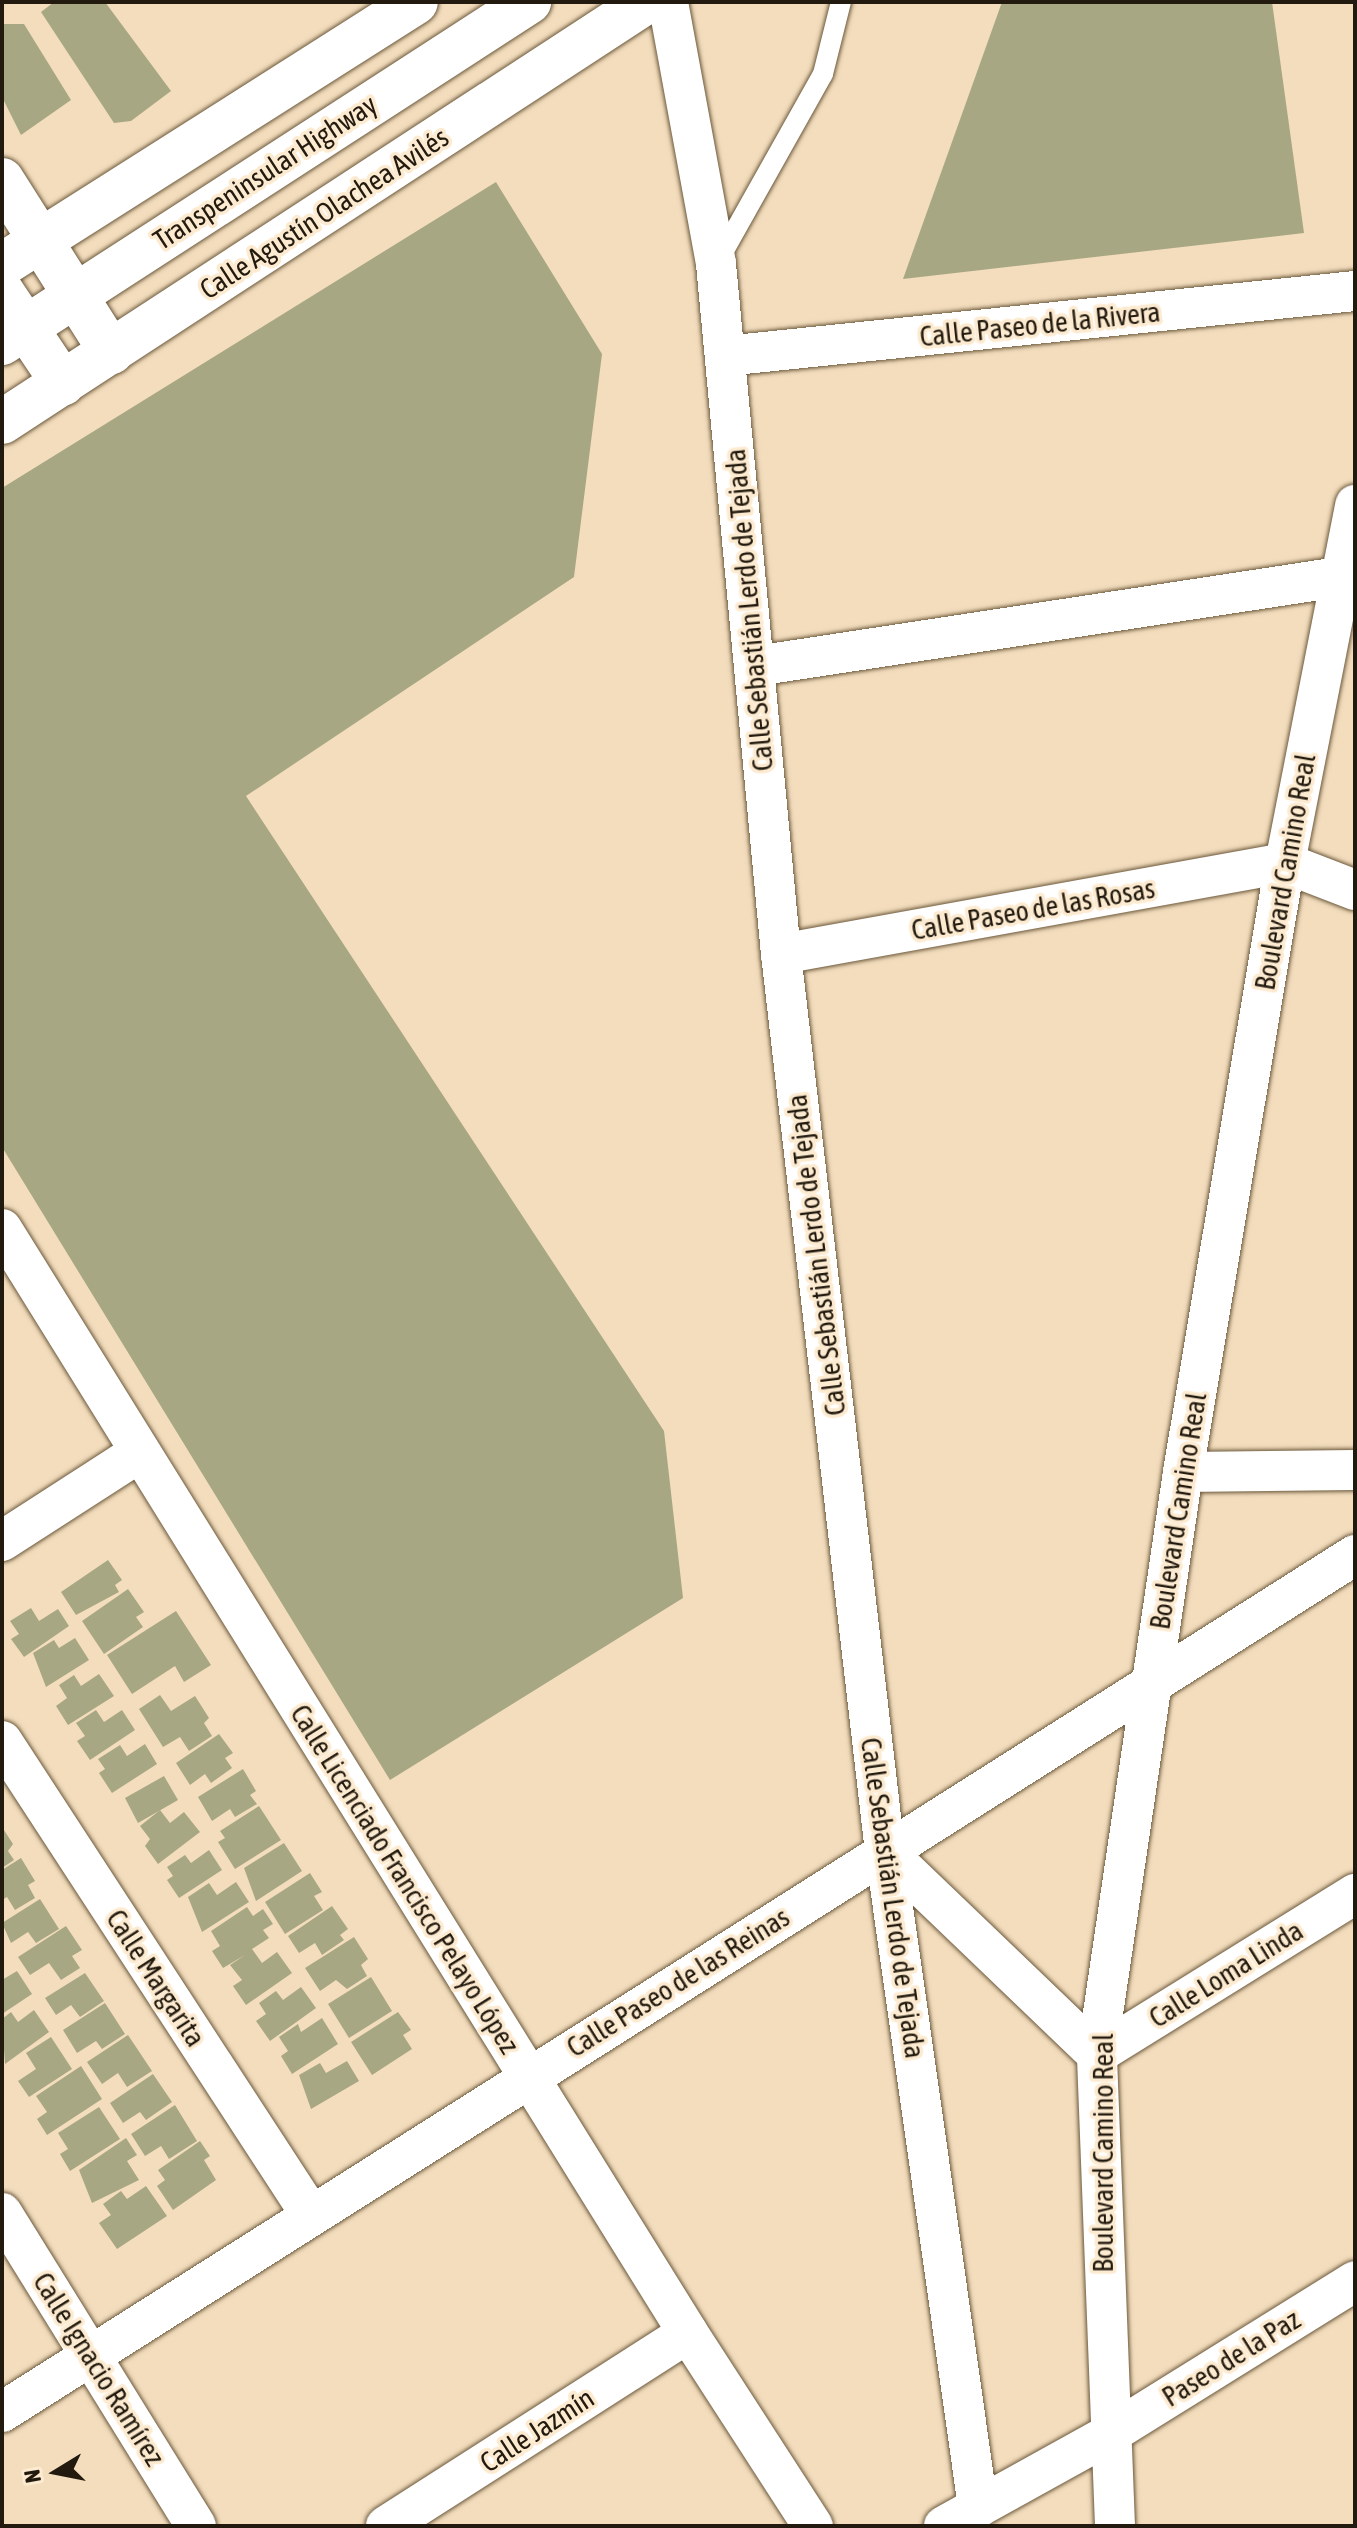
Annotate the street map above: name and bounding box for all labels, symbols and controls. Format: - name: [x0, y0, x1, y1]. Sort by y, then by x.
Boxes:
- street label: Transpeninsular Highway: [147, 87, 383, 257]
- street label: Calle Agustín Olachea Avilés: [193, 120, 455, 306]
- street label: Calle Paseo de la Rivera: [918, 295, 1162, 353]
- street label: Calle Sebastián Lerdo de Tejada: [718, 448, 780, 772]
- street label: Boulevard Camino Real: [1248, 751, 1322, 993]
- street label: Calle Paseo de las Rosas: [909, 871, 1157, 947]
- street label: Calle Sebastián Lerdo de Tejada: [780, 1093, 852, 1417]
- street label: Boulevard Camino Real: [1143, 1390, 1213, 1632]
- street label: Calle Licenciado Francisco Pelayo López: [284, 1698, 526, 2060]
- street label: Calle Sebastián Lerdo de Tejada: [854, 1736, 932, 2060]
- street label: Calle Paseo de las Reinas: [561, 1900, 795, 2064]
- street label: Calle Margarita: [99, 1903, 213, 2053]
- street label: Calle Loma Linda: [1143, 1913, 1309, 2035]
- street label: Boulevard Camino Real: [1086, 2033, 1120, 2273]
- street label: Calle Ignacio Ramírez: [26, 2266, 172, 2472]
- street label: Paseo de la Paz: [1156, 2302, 1306, 2414]
- street label: Calle Jazmín: [474, 2381, 600, 2479]
- north arrow: [16, 2432, 96, 2512]
- text: N: [18, 2468, 46, 2485]

